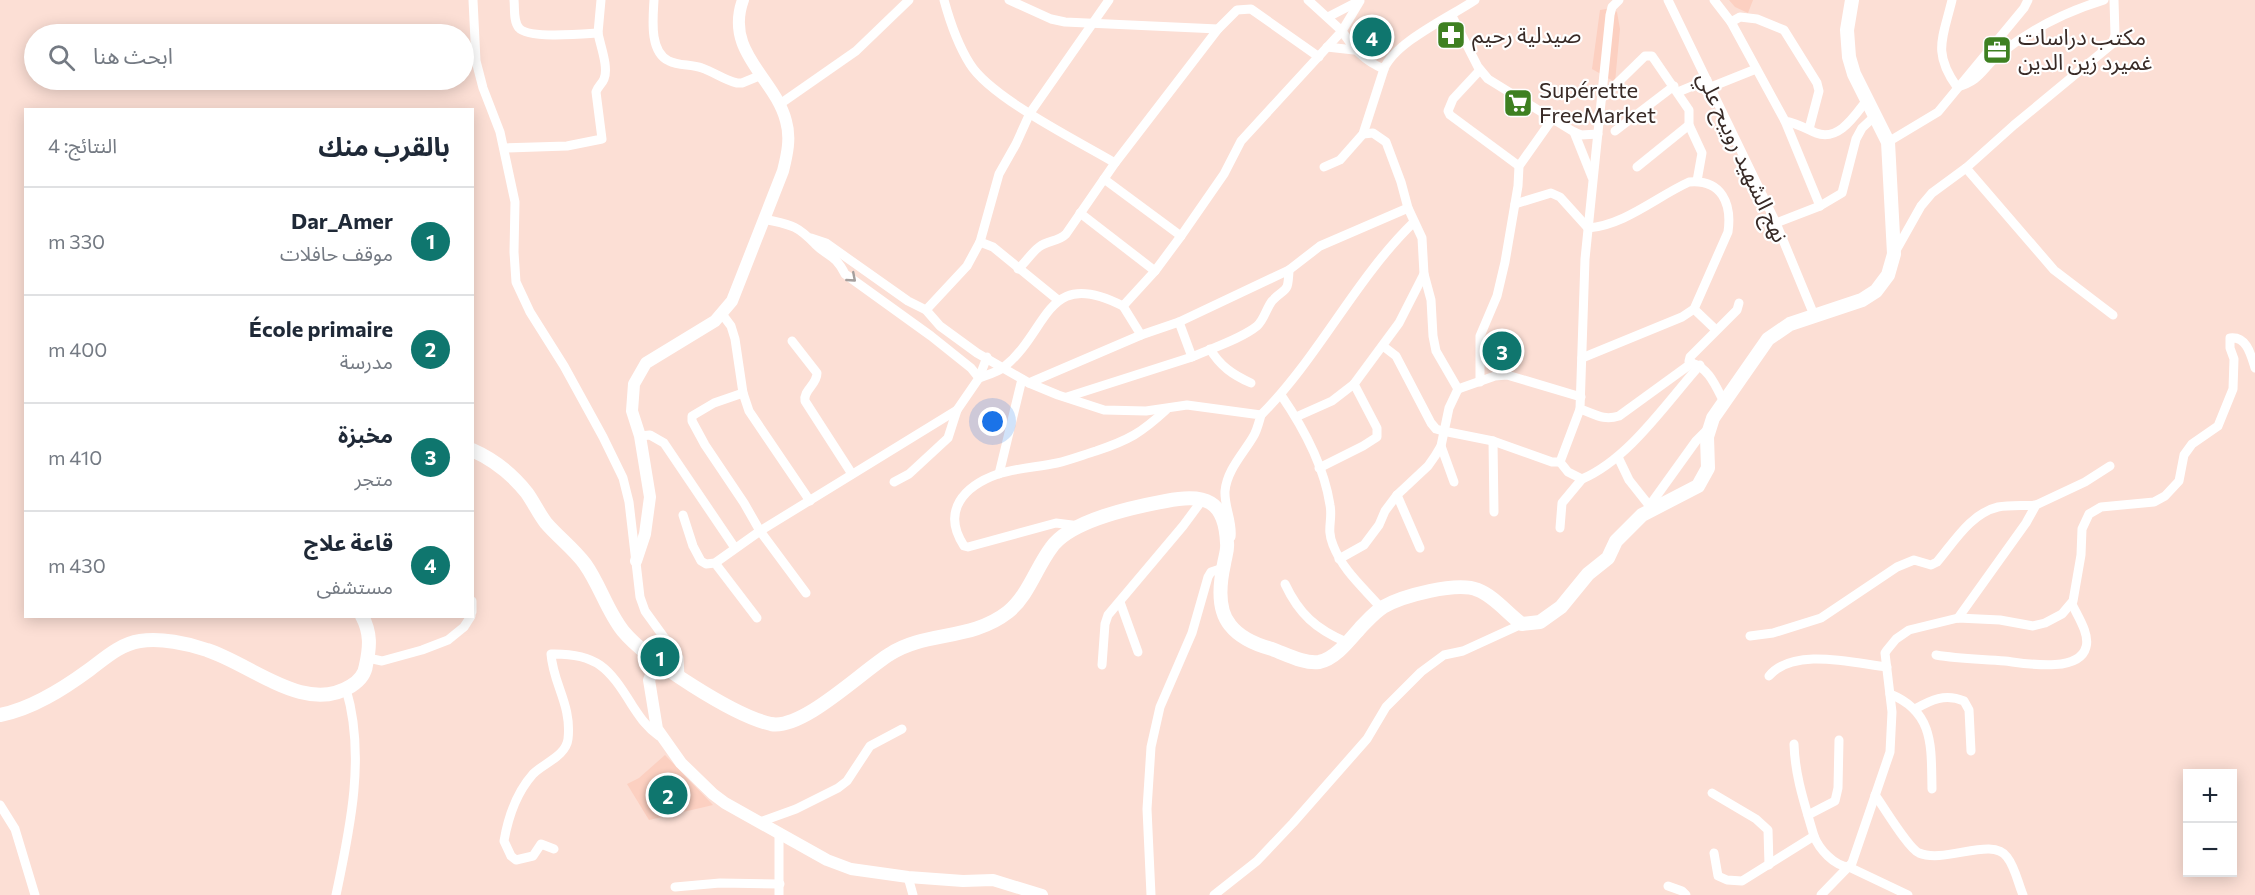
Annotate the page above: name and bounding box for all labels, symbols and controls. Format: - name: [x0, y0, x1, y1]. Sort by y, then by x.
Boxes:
- pin: 4: [1352, 15, 1392, 60]
- pharmacy icon: صيدلية رحيم: [1435, 19, 1467, 51]
- place label: صيدلية رحيم: [1472, 21, 1581, 52]
- place label: مكتب دراسات غميرد زين الدين: [2018, 23, 2152, 76]
- search box: [24, 24, 474, 90]
- office icon: مكتب دراسات غميرد زين الدين: [1981, 34, 2013, 66]
- icon: search: [45, 41, 78, 74]
- text: ابحث هنا: [93, 42, 173, 69]
- street label: نهج الشهيد رويبح علي: [1688, 67, 1795, 248]
- place label: Supérette FreeMarket: [1539, 76, 1656, 128]
- supermarket icon: Supérette FreeMarket: [1502, 87, 1534, 119]
- text: بالقرب منك: [318, 130, 450, 161]
- text: النتائج: 4: [48, 133, 117, 157]
- text: Dar_Amer: [291, 207, 393, 234]
- text: 330 m: [48, 229, 105, 253]
- text: 1: [426, 229, 435, 253]
- text: موقف حافلات: [280, 241, 393, 265]
- one-way arrow: [845, 271, 855, 282]
- text: École primaire: [249, 315, 393, 342]
- pin: 3: [1482, 328, 1522, 374]
- text: 400 m: [48, 337, 107, 361]
- text: 2: [425, 337, 436, 361]
- text: مدرسة: [340, 349, 393, 373]
- your location: [978, 407, 1007, 436]
- text: مخبزة: [338, 421, 393, 448]
- text: 410 m: [48, 445, 102, 469]
- text: 3: [425, 445, 436, 469]
- text: متجر: [354, 466, 393, 490]
- text: قاعة علاج: [304, 529, 393, 556]
- text: 430 m: [48, 553, 106, 577]
- text: 4: [424, 553, 437, 577]
- text: مستشفى: [316, 574, 393, 598]
- pin: 1: [640, 634, 680, 680]
- map controls: [2183, 769, 2237, 877]
- button: +: [2183, 769, 2237, 823]
- pin: 2: [648, 772, 688, 818]
- button: −: [2183, 823, 2237, 877]

